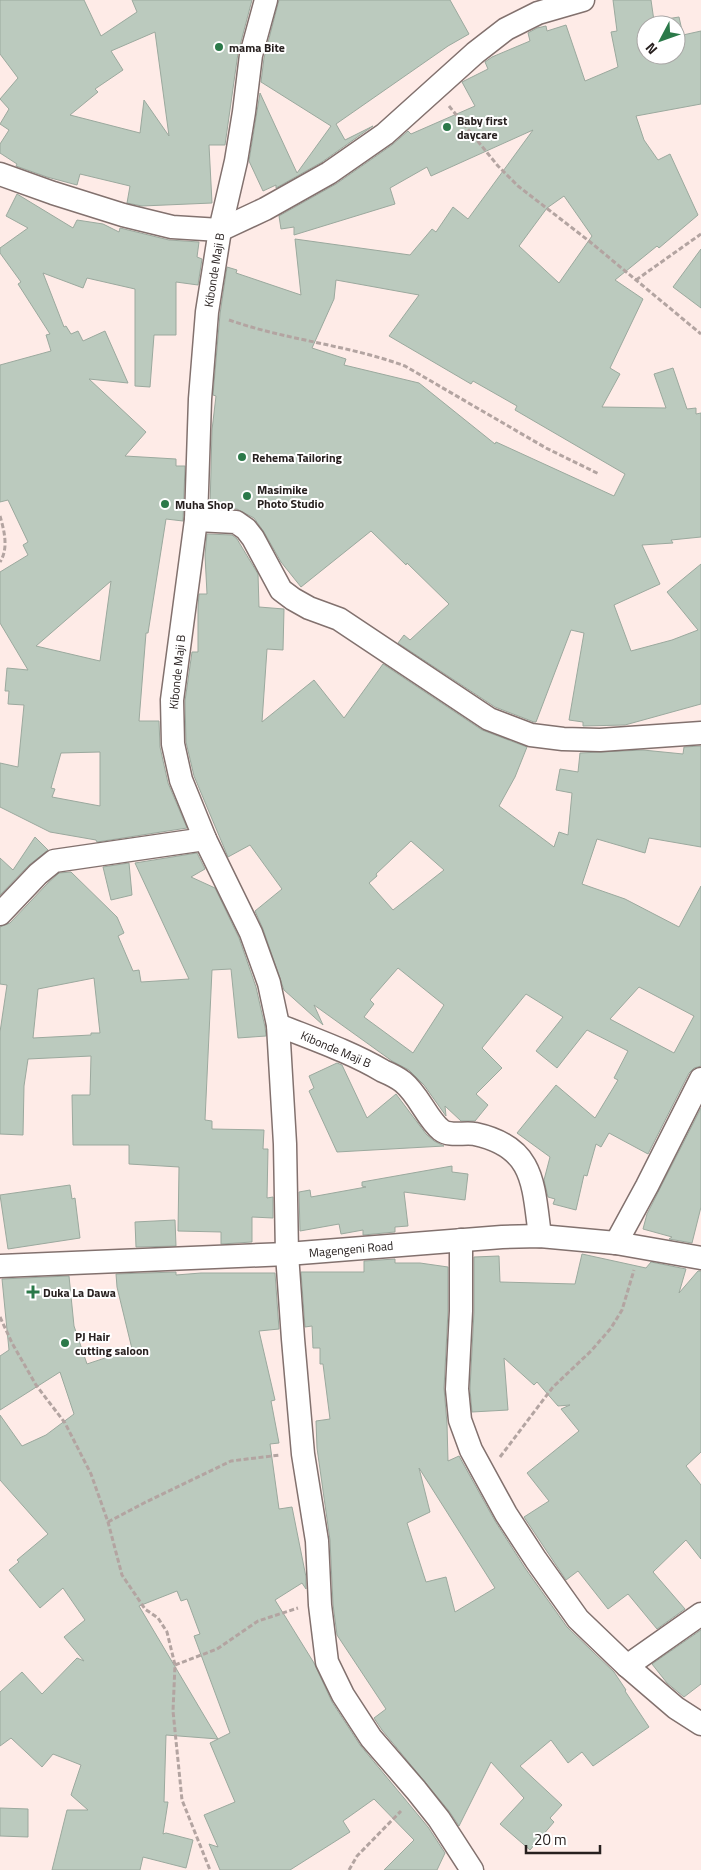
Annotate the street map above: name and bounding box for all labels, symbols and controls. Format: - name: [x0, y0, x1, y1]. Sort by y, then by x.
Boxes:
- north arrow: [636, 15, 686, 65]
- place label: mama Bite: [229, 38, 285, 57]
- text: N: [640, 38, 662, 59]
- marker: mama Bite: [213, 41, 225, 53]
- place label: Baby first daycare: [457, 111, 508, 144]
- marker: Baby first daycare: [441, 121, 453, 133]
- street label: Kibonde Maji B: [199, 231, 229, 309]
- place label: Rehema Tailoring: [252, 448, 343, 467]
- marker: Rehema Tailoring: [236, 451, 248, 463]
- place label: Masimike Photo Studio: [257, 480, 324, 513]
- marker: Masimike Photo Studio: [241, 490, 253, 502]
- place label: Muha Shop: [175, 495, 234, 514]
- marker: Muha Shop: [159, 498, 171, 510]
- street label: Kibonde Maji B: [164, 634, 190, 710]
- street label: Kibonde Maji B: [298, 1026, 374, 1072]
- street label: Magengeni Road: [308, 1236, 394, 1262]
- place label: Duka La Dawa: [43, 1283, 116, 1302]
- marker: Duka La Dawa: [27, 1286, 39, 1298]
- place label: PJ Hair cutting saloon: [75, 1327, 149, 1360]
- marker: PJ Hair cutting saloon: [59, 1337, 71, 1349]
- scale bar: [526, 1822, 600, 1854]
- text: 20 m: [534, 1828, 567, 1851]

